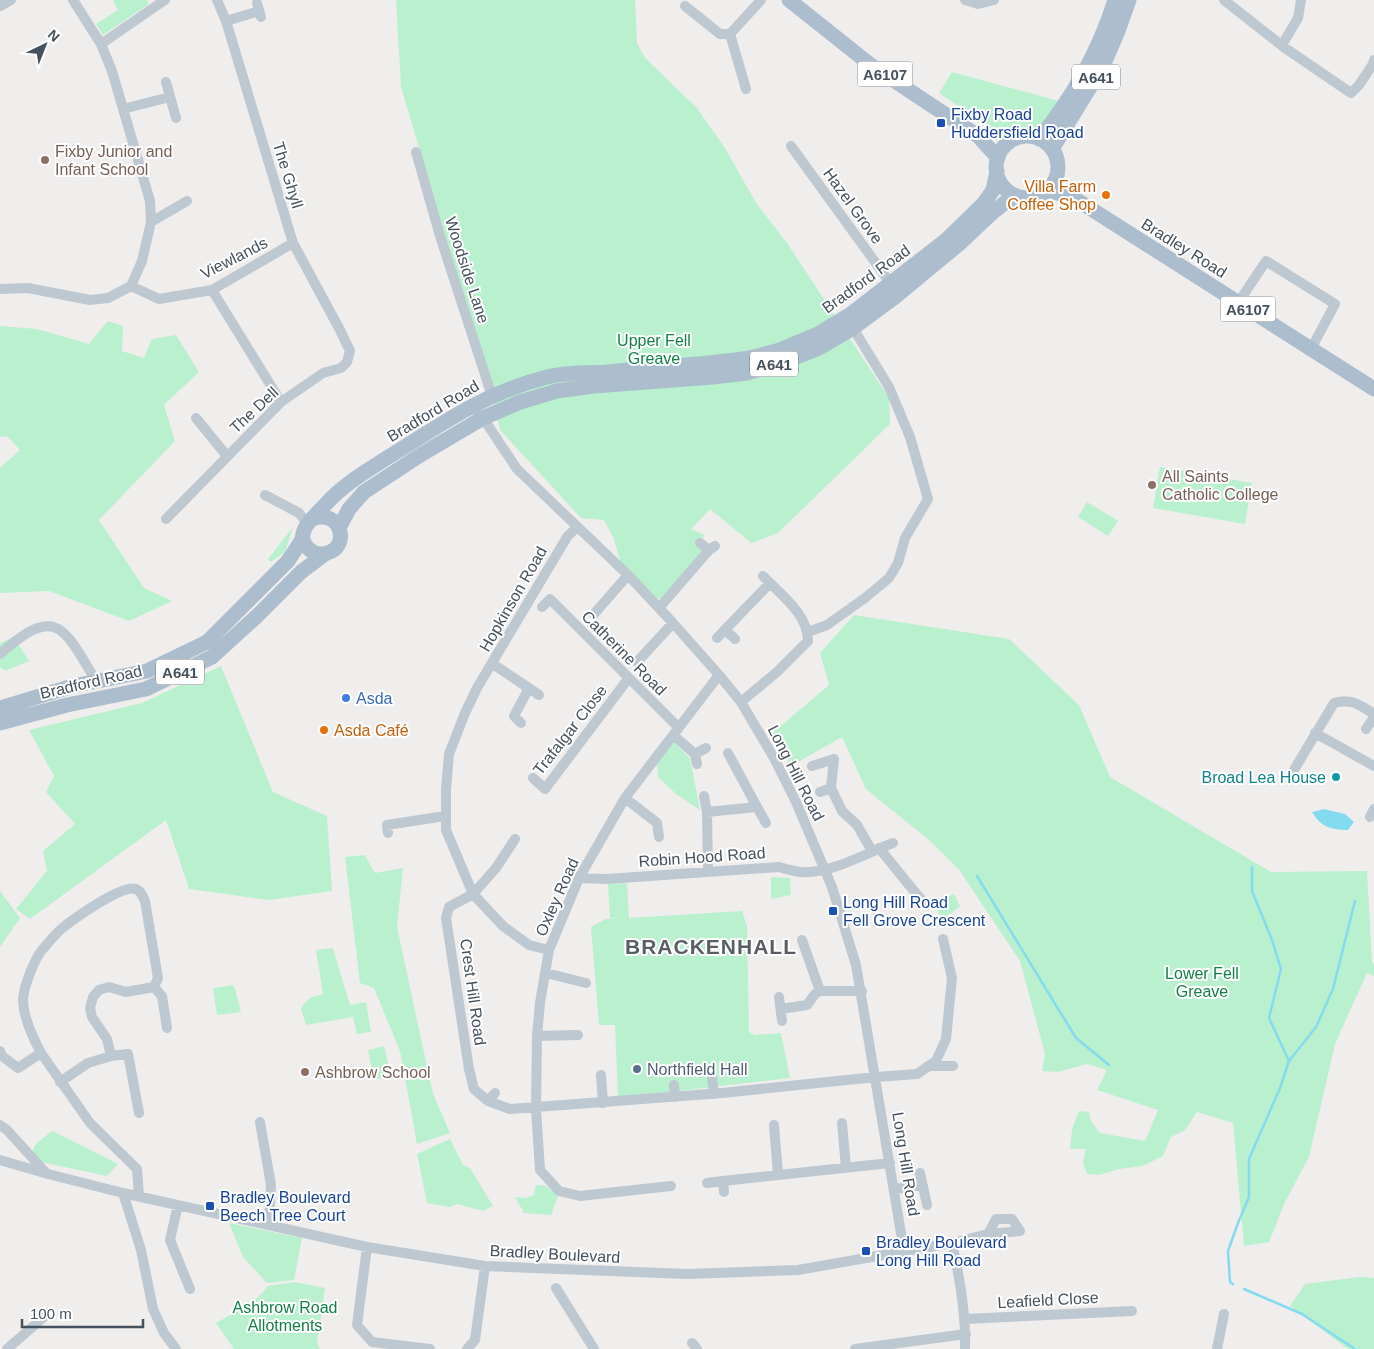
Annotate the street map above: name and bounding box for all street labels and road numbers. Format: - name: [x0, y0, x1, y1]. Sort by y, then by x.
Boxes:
- road number: A6107: [858, 62, 912, 86]
- road number: A641: [1072, 64, 1120, 90]
- street label: The Ghyll: [270, 140, 306, 210]
- street label: Hazel Grove: [820, 165, 886, 247]
- street label: Woodside Lane: [442, 215, 492, 325]
- street label: Bradley Road: [1138, 215, 1230, 281]
- street label: Viewlands: [198, 234, 270, 282]
- street label: Bradford Road: [819, 242, 913, 316]
- road number: A6107: [1220, 296, 1276, 322]
- road number: A641: [750, 352, 798, 376]
- street label: Bradford Road: [384, 377, 482, 445]
- street label: The Dell: [226, 383, 282, 437]
- street label: Hopkinson Road: [476, 544, 550, 654]
- street label: Catherine Road: [578, 607, 670, 699]
- road number: A641: [156, 660, 204, 684]
- street label: Bradford Road: [38, 662, 144, 702]
- street label: Trafalgar Close: [530, 682, 610, 778]
- street label: Long Hill Road: [765, 722, 827, 824]
- street label: Robin Hood Road: [638, 844, 766, 870]
- street label: Oxley Road: [532, 855, 582, 939]
- street label: Crest Hill Road: [457, 938, 489, 1046]
- street label: Long Hill Road: [889, 1111, 923, 1217]
- street label: Bradley Boulevard: [489, 1242, 621, 1266]
- street label: Leafield Close: [997, 1289, 1099, 1311]

